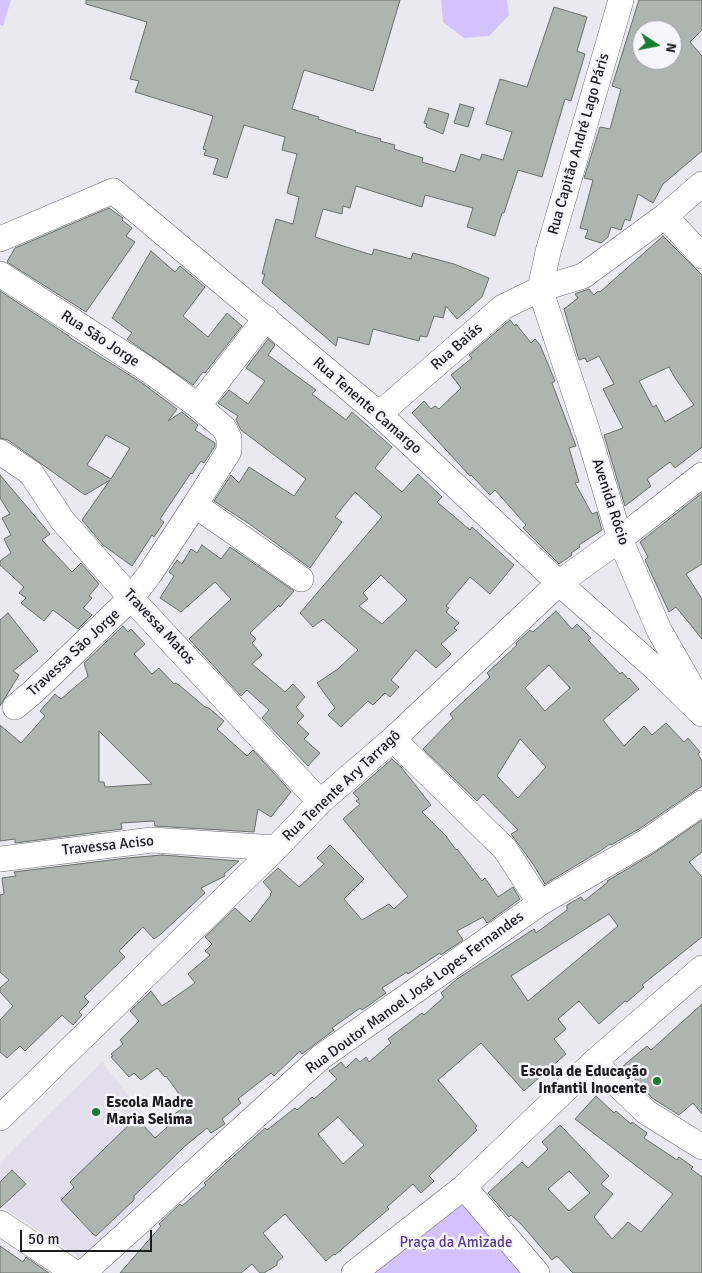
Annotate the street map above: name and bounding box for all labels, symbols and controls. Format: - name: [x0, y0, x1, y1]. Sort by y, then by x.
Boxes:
- north arrow: [632, 20, 682, 70]
- text: N: [662, 41, 681, 54]
- street label: Rua Capitão André Lago Páris: [544, 51, 614, 237]
- street label: Rua São Jorge: [57, 307, 143, 371]
- street label: Rua Baiás: [427, 320, 487, 374]
- street label: Rua Tenente Camargo: [309, 354, 425, 458]
- street label: Avenida Rócio: [588, 456, 632, 548]
- street label: Travessa Matos: [119, 586, 199, 668]
- street label: Travessa São Jorge: [24, 606, 124, 700]
- street label: Rua Tenente Ary Tarragô: [279, 727, 405, 845]
- street label: Travessa Aciso: [61, 832, 155, 860]
- street label: Rua Doutor Manoel José Lopes Fernandes: [303, 908, 527, 1078]
- place label: Escola de Educação Infantil Inocente: [520, 1063, 647, 1098]
- marker: Escola de Educação Infantil Inocente: [651, 1075, 663, 1087]
- place label: Escola Madre Maria Selima: [106, 1094, 193, 1129]
- marker: Escola Madre Maria Selima: [90, 1106, 102, 1118]
- scale bar: [22, 1220, 155, 1252]
- text: 50 m: [28, 1230, 59, 1248]
- park label: Praça da Amizade: [400, 1234, 512, 1252]

